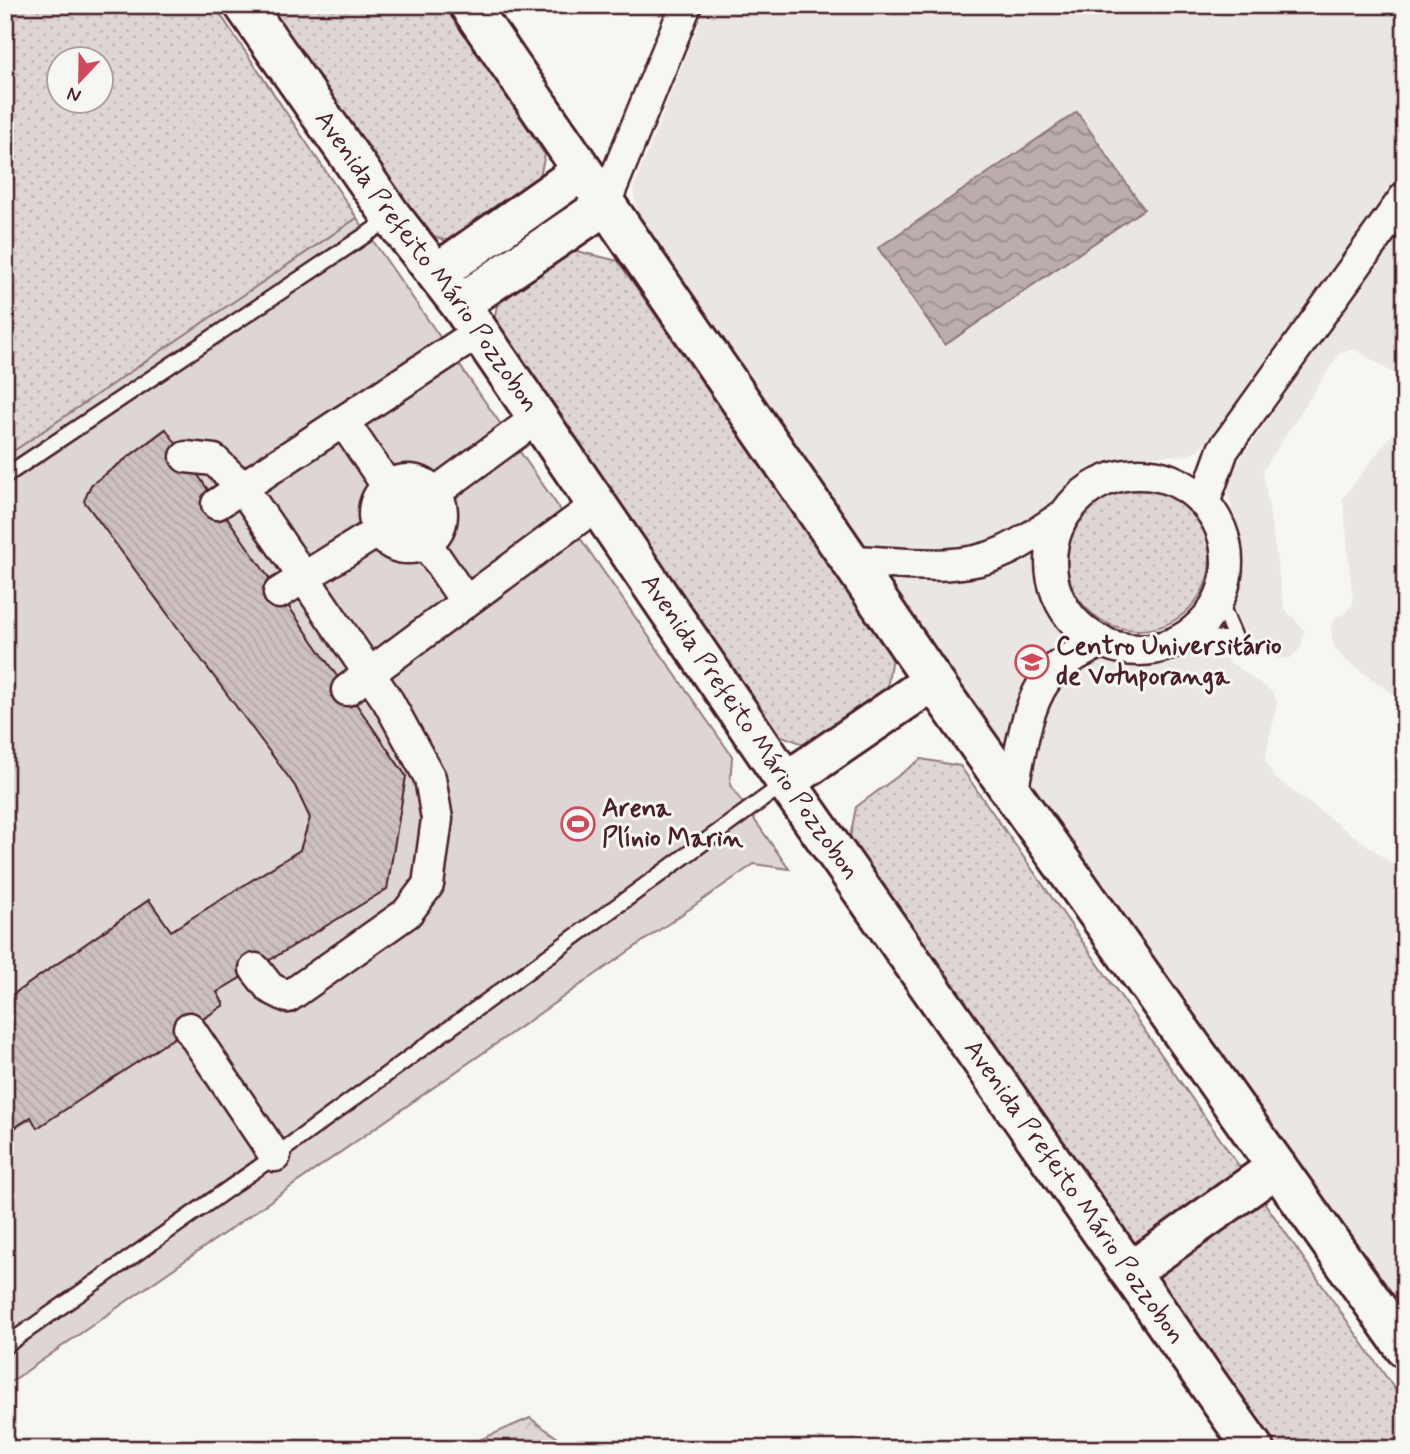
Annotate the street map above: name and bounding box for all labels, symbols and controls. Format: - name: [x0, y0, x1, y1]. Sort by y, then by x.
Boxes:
- north arrow: [46, 46, 116, 116]
- text: N: [64, 80, 85, 108]
- street label: Avenida Prefeito Mário Pozzobon: [306, 104, 546, 420]
- street label: Avenida Prefeito Mário Pozzobon: [632, 568, 867, 887]
- place label: Centro Universitário de Votuporanga: [1056, 630, 1282, 695]
- school or university icon: Centro Universitário de Votuporanga: [1013, 643, 1051, 681]
- place label: Arena Plínio Marin: [602, 792, 744, 856]
- sports icon: Arena Plínio Marin: [559, 805, 597, 843]
- street label: Avenida Prefeito Mário Pozzobon: [955, 1034, 1193, 1351]

